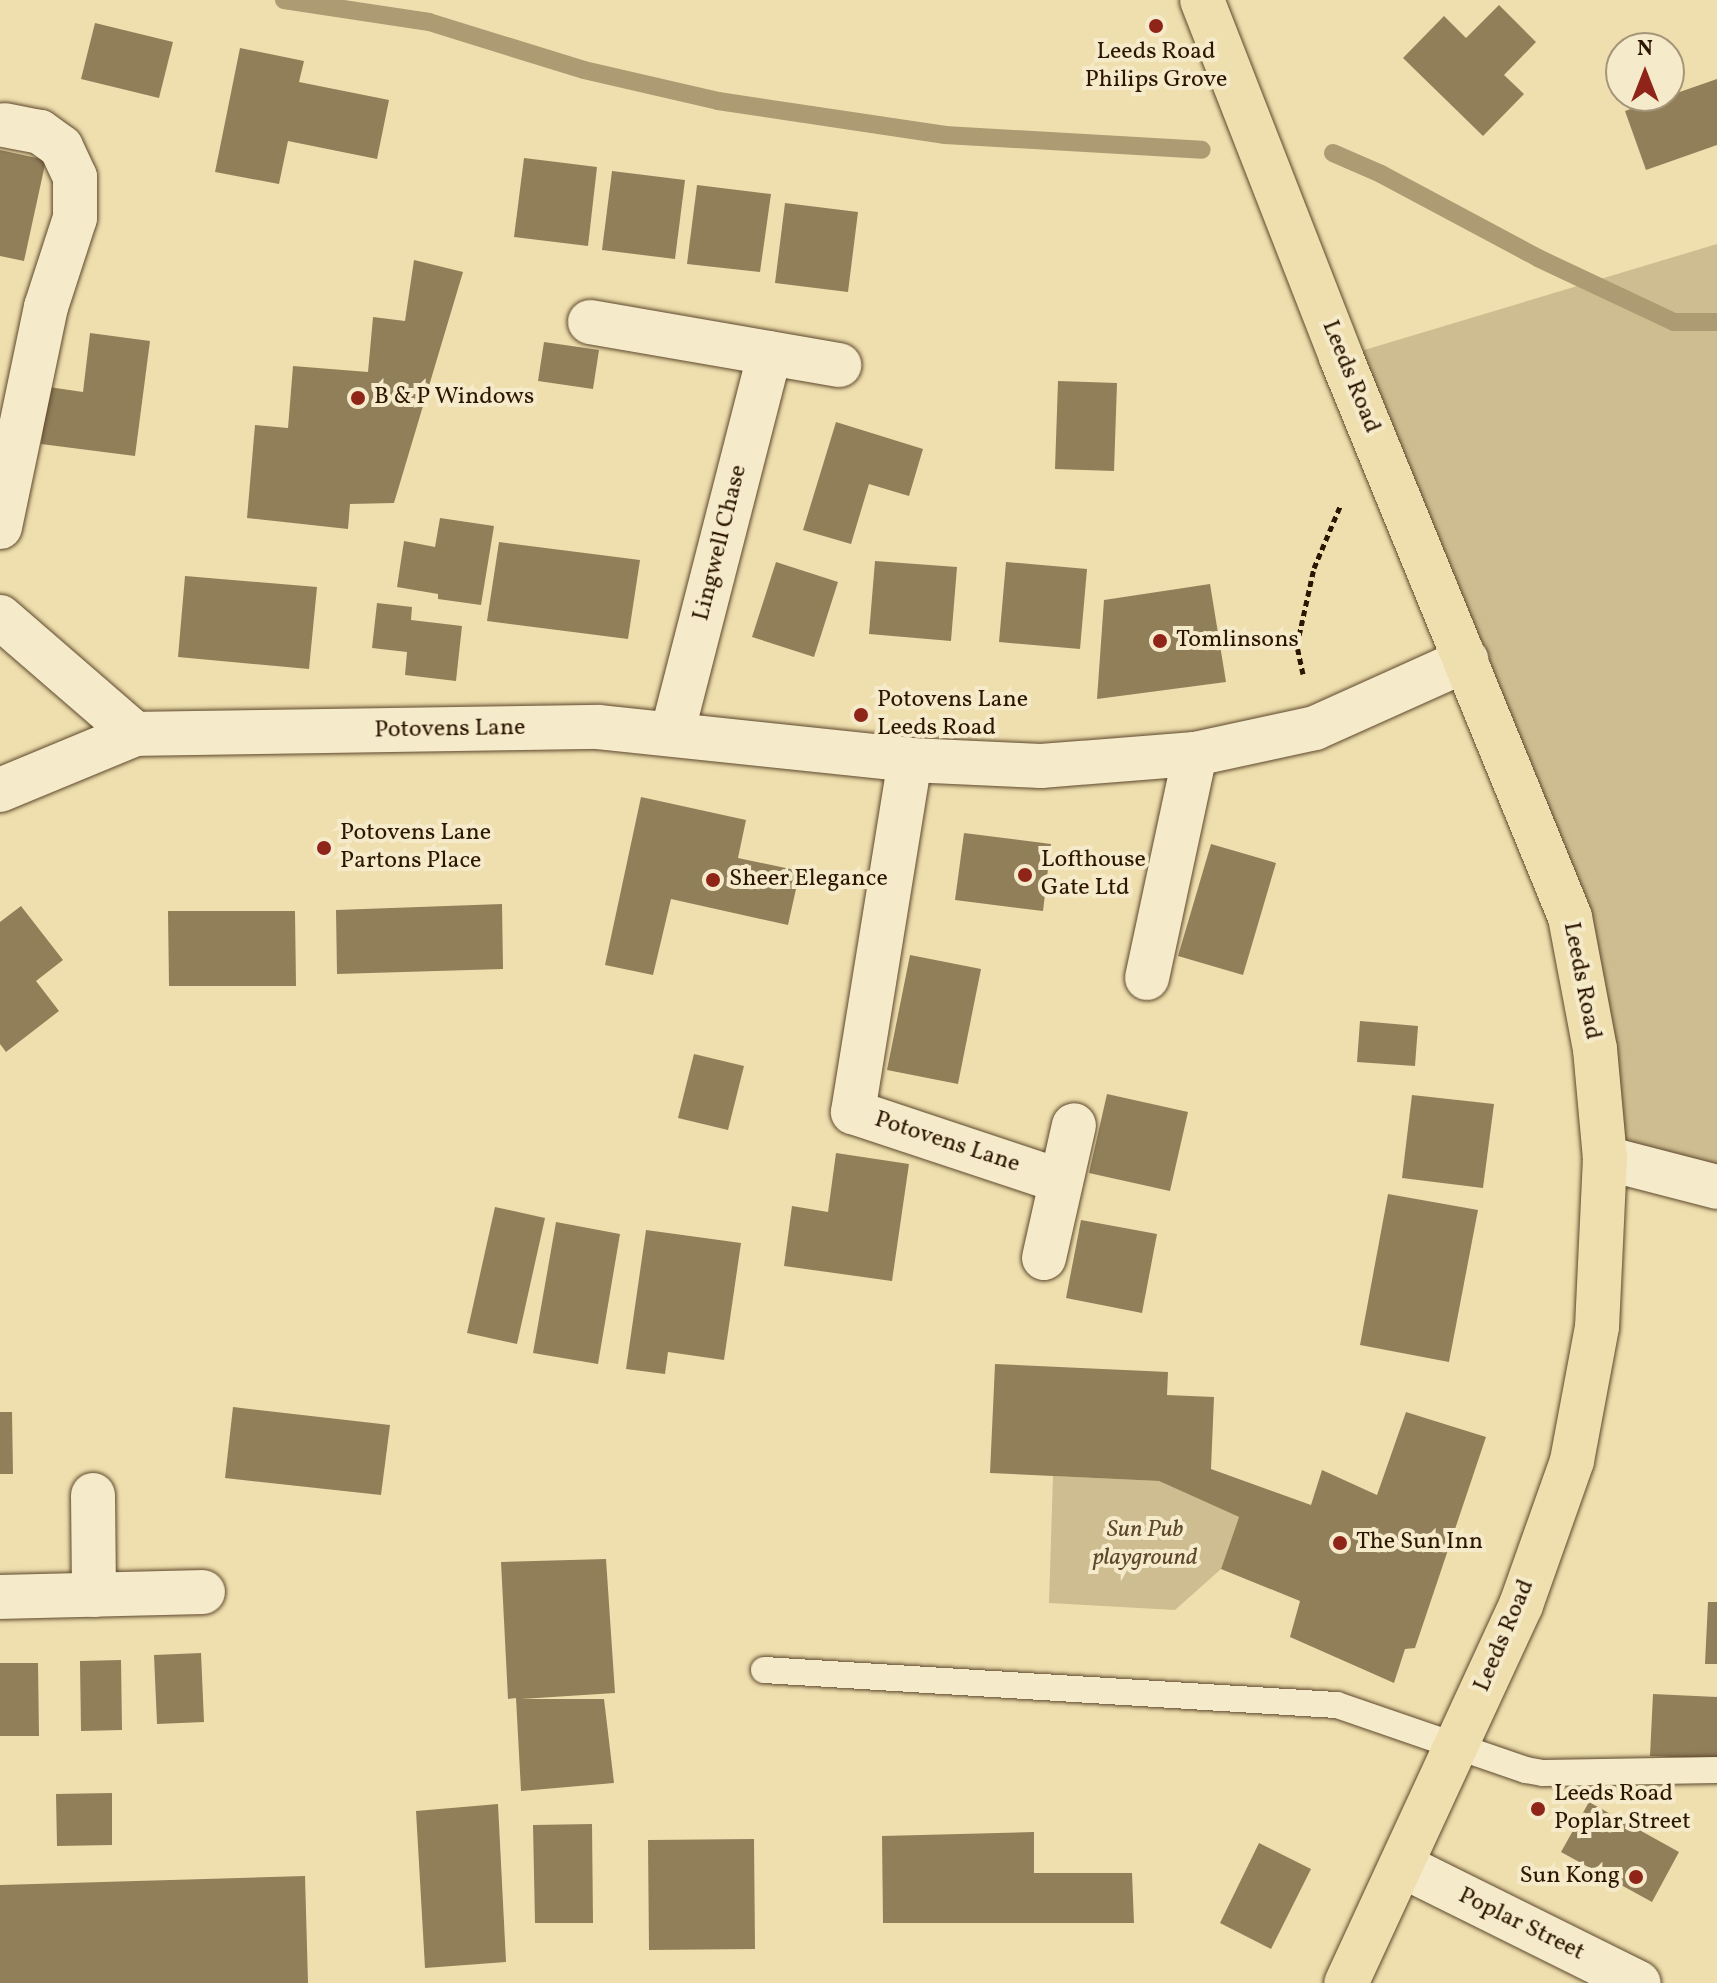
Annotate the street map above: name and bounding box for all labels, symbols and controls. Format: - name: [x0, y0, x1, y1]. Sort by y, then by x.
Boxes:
- marker: Leeds Road Philips Grove: [1147, 17, 1165, 35]
- north arrow: [1605, 32, 1685, 112]
- text: N: [1637, 34, 1653, 65]
- place label: Leeds Road Philips Grove: [1085, 39, 1227, 95]
- street label: Leeds Road: [1314, 316, 1386, 438]
- place label: B & P Windows: [374, 384, 535, 412]
- marker: B & P Windows: [349, 389, 367, 407]
- street label: Lingwell Chase: [688, 462, 754, 624]
- place label: Tomlinsons: [1176, 627, 1299, 655]
- marker: Tomlinsons: [1151, 632, 1169, 650]
- place label: Potovens Lane Leeds Road: [877, 687, 1028, 743]
- marker: Potovens Lane Leeds Road: [852, 706, 870, 724]
- street label: Potovens Lane: [374, 714, 526, 746]
- place label: Potovens Lane Partons Place: [340, 820, 491, 876]
- marker: Potovens Lane Partons Place: [315, 839, 333, 857]
- place label: Lofthouse Gate Ltd: [1041, 847, 1146, 903]
- place label: Sheer Elegance: [729, 866, 888, 894]
- marker: Lofthouse Gate Ltd: [1016, 866, 1034, 884]
- marker: Sheer Elegance: [704, 871, 722, 889]
- street label: Leeds Road: [1556, 920, 1606, 1042]
- street label: Potovens Lane: [871, 1106, 1023, 1180]
- park label: Sun Pub playground: [1092, 1517, 1198, 1573]
- place label: The Sun Inn: [1356, 1529, 1483, 1557]
- marker: The Sun Inn: [1331, 1534, 1349, 1552]
- street label: Leeds Road: [1468, 1576, 1542, 1696]
- place label: Leeds Road Poplar Street: [1554, 1781, 1691, 1837]
- marker: Leeds Road Poplar Street: [1529, 1800, 1547, 1818]
- place label: Sun Kong: [1519, 1863, 1620, 1891]
- marker: Sun Kong: [1627, 1868, 1645, 1886]
- street label: Poplar Street: [1453, 1882, 1589, 1968]

